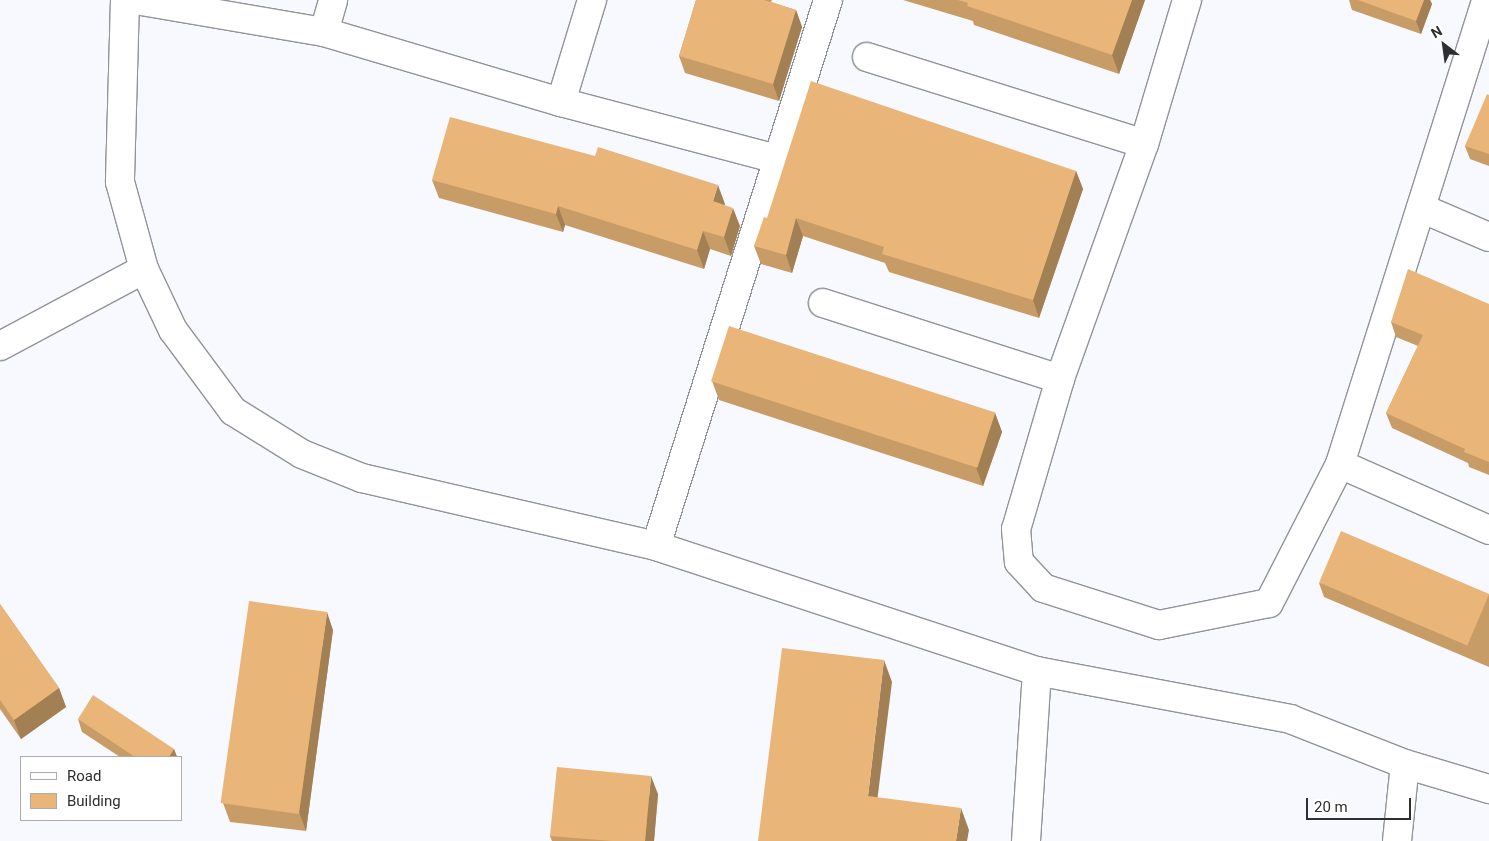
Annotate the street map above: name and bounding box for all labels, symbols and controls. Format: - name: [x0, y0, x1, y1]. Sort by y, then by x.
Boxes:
- north arrow: [1419, 20, 1469, 70]
- text: N: [1428, 23, 1445, 41]
- legend: [20, 756, 182, 821]
- text: Road: [67, 767, 101, 785]
- scale bar: [1309, 788, 1414, 820]
- text: Building: [67, 792, 121, 810]
- text: 20 m: [1314, 798, 1348, 816]

